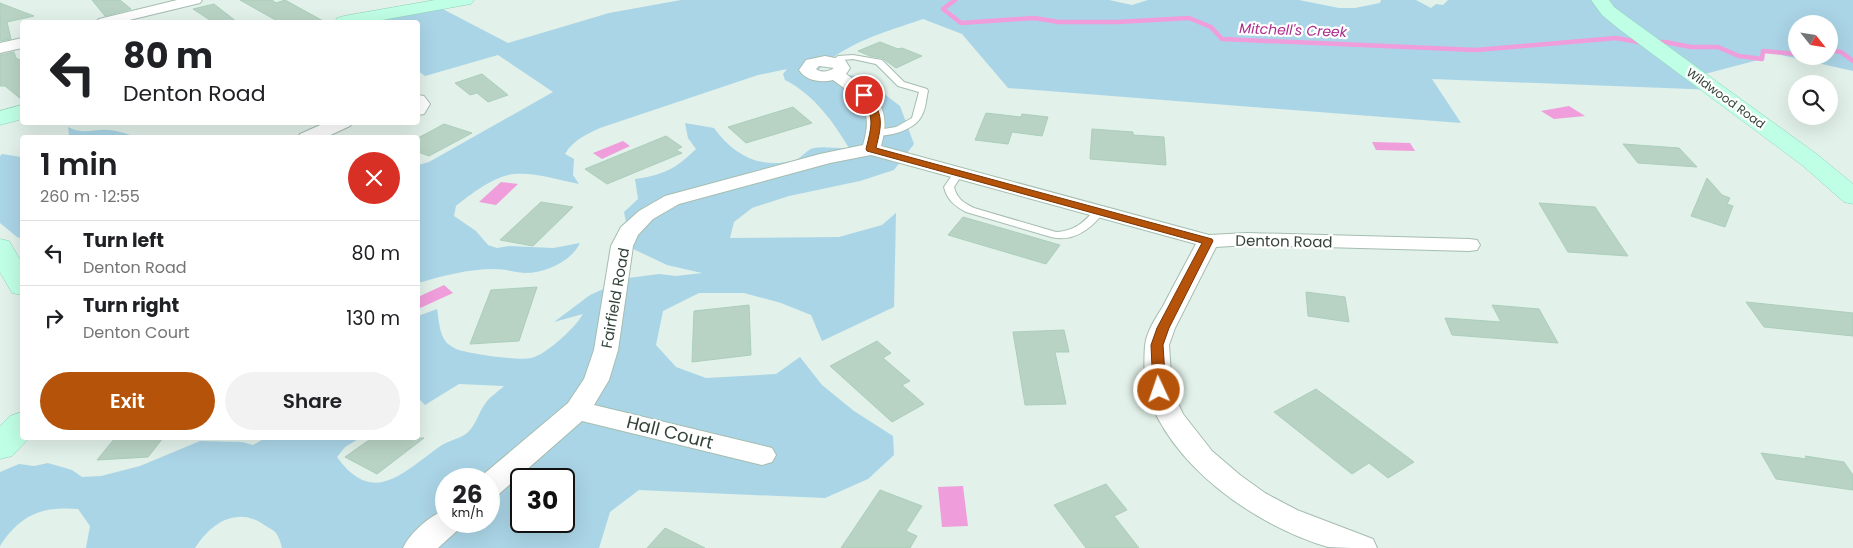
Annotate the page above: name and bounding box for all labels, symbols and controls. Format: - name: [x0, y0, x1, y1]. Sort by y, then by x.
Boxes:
- north arrow: [1788, 15, 1838, 65]
- map controls: [1788, 15, 1838, 125]
- water label: Mitchell's Creek: [1239, 18, 1348, 42]
- text: 80 m: [123, 31, 213, 80]
- icon: left: [40, 40, 105, 105]
- street label: Wildwood Road: [1683, 64, 1769, 132]
- pin: [843, 74, 885, 116]
- button: search: [1788, 75, 1838, 125]
- text: Denton Road: [123, 78, 266, 109]
- icon: arrive: [850, 81, 878, 109]
- text: 1 min: [40, 143, 118, 186]
- button: close: [348, 152, 400, 204]
- text: 260 m · 12:55: [40, 185, 140, 208]
- text: Turn left: [83, 227, 164, 254]
- street label: Denton Road: [1235, 230, 1333, 252]
- icon: left: [40, 239, 68, 267]
- text: 80 m: [351, 240, 400, 267]
- street label: Fairfield Road: [596, 246, 634, 350]
- text: Denton Road: [83, 256, 187, 279]
- text: Turn right: [83, 292, 179, 319]
- icon: right: [40, 304, 68, 332]
- text: 130 m: [346, 305, 400, 332]
- text: Denton Court: [83, 321, 190, 344]
- position arrow: [1132, 363, 1184, 415]
- button: Exit: [40, 372, 215, 430]
- button: Share: [225, 372, 400, 430]
- street label: Hall Court: [624, 409, 716, 455]
- speed limit sign: 30: [510, 468, 575, 533]
- text: 26: [452, 477, 483, 512]
- text: km/h: [452, 504, 483, 521]

